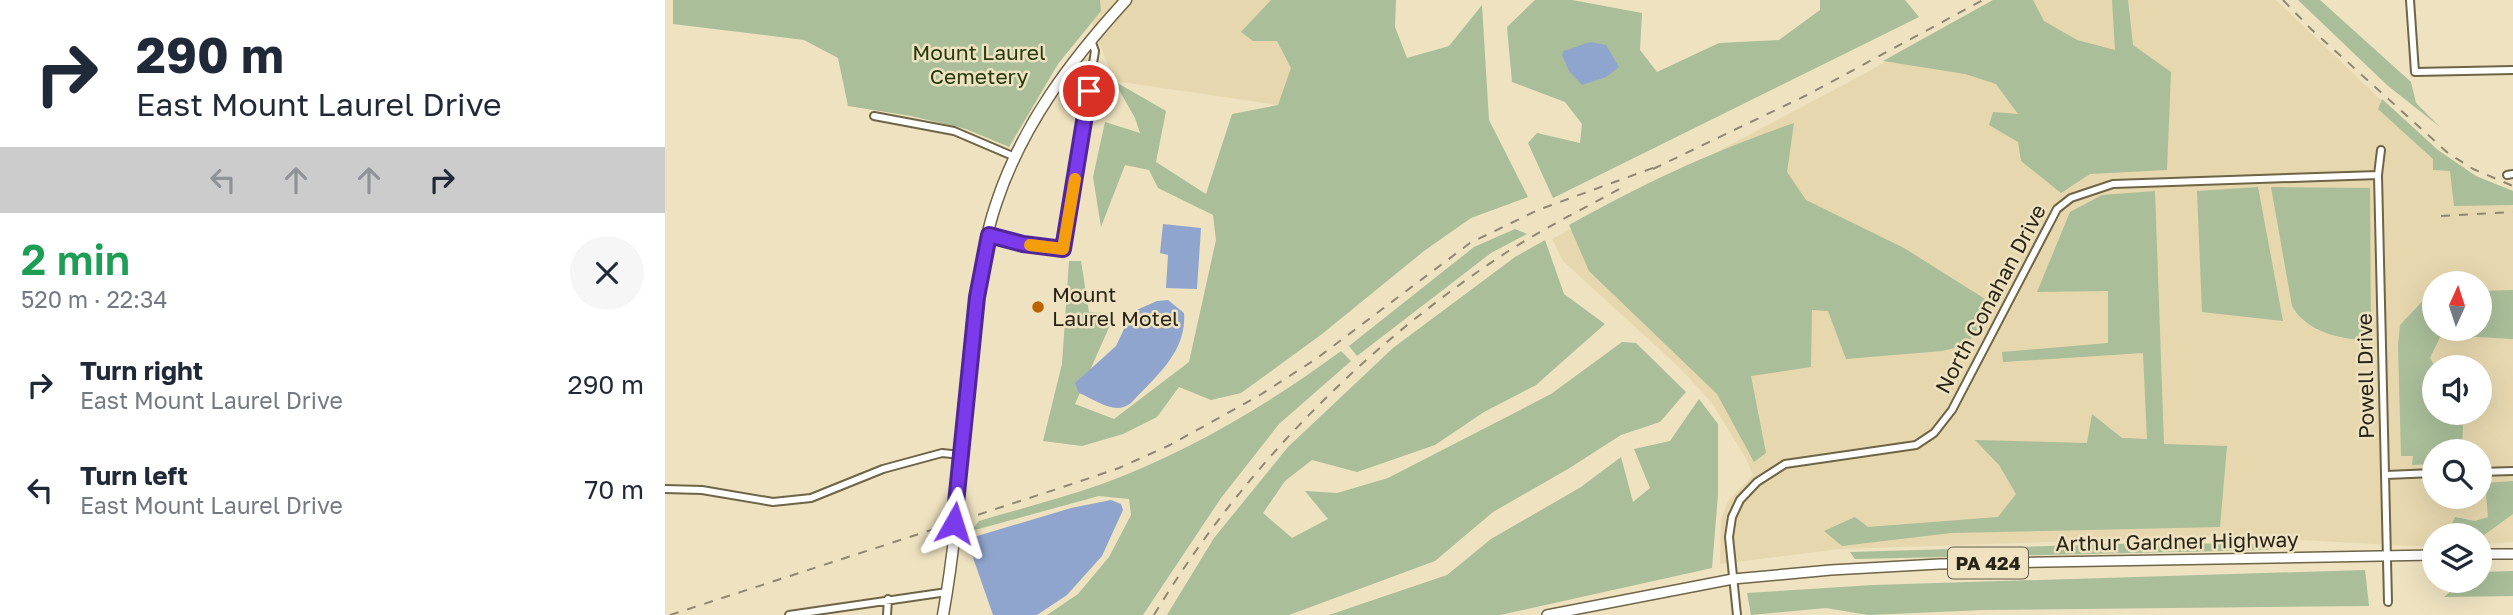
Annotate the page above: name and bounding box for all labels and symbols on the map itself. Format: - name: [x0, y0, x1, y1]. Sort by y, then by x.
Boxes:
- park label: Mount Laurel Cemetery: [912, 39, 1046, 89]
- pin: [1059, 61, 1119, 121]
- street label: North Conahan Drive: [1929, 200, 2051, 398]
- north arrow: [2422, 271, 2492, 341]
- place label: Mount Laurel Motel: [1052, 281, 1179, 331]
- marker: Mount Laurel Motel: [1030, 299, 1046, 315]
- street label: Powell Drive: [2351, 313, 2379, 439]
- position arrow: [917, 486, 991, 560]
- street label: Arthur Gardner Highway: [2055, 526, 2299, 556]
- road number: PA 424: [1948, 548, 2028, 578]

